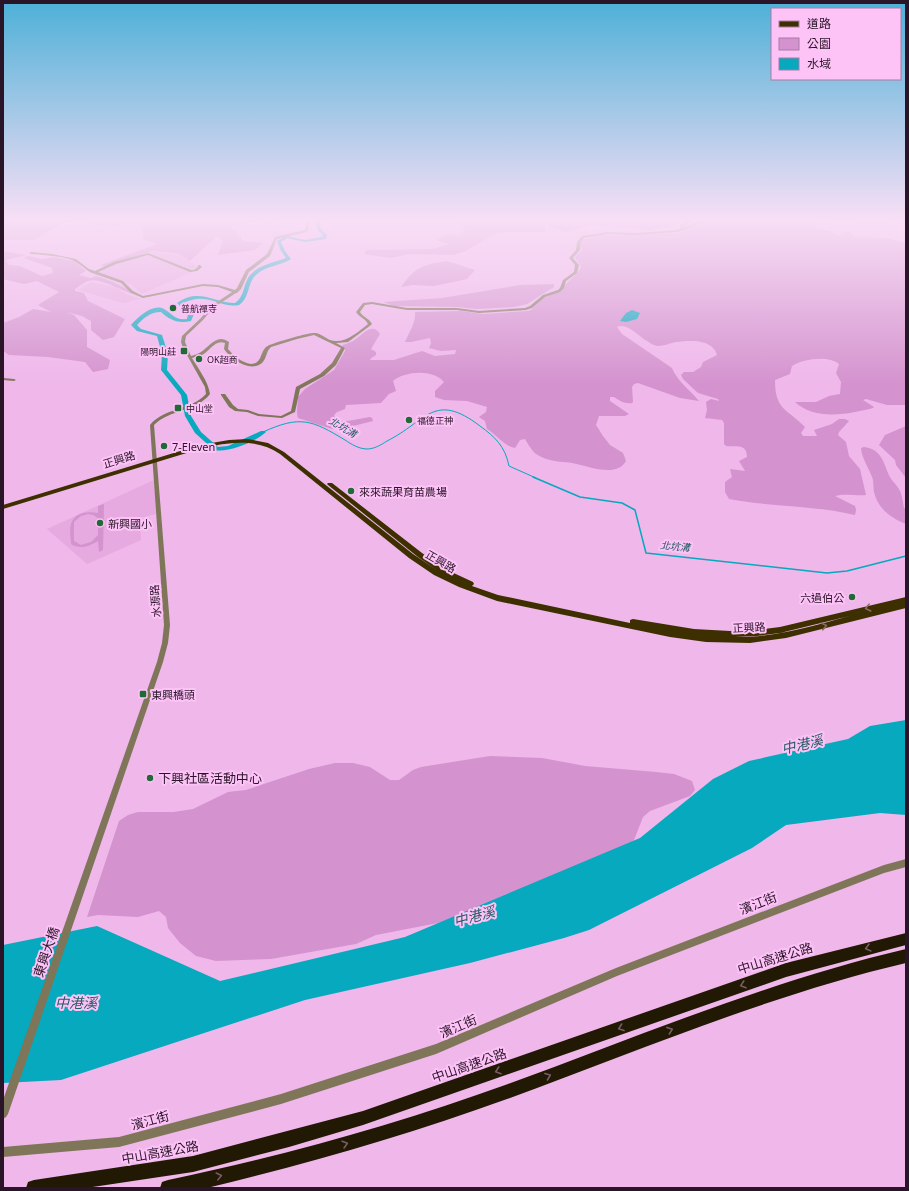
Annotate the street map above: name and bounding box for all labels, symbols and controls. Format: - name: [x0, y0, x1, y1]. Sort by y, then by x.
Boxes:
- legend: [771, 8, 901, 80]
- text: 道路: [807, 15, 831, 32]
- text: 公園: [807, 35, 831, 52]
- text: 水域: [807, 55, 831, 72]
- place label: 普航禪寺: [181, 302, 217, 315]
- marker: 普航禪寺: [168, 303, 178, 313]
- place label: 陽明山莊: [140, 345, 176, 358]
- marker: 陽明山莊: [179, 346, 189, 356]
- place label: OK超商: [207, 353, 238, 366]
- marker: OK超商: [194, 354, 204, 364]
- place label: 中山堂: [186, 402, 213, 415]
- marker: 中山堂: [173, 403, 183, 413]
- water label: 北坑溝: [327, 413, 361, 442]
- place label: 福德正神: [417, 414, 453, 427]
- marker: 福德正神: [404, 415, 414, 425]
- place label: 7-Eleven: [172, 439, 215, 454]
- marker: 7-Eleven: [159, 441, 169, 451]
- street label: 正興路: [101, 447, 137, 471]
- place label: 來來蔬果育苗農場: [359, 484, 447, 499]
- marker: 來來蔬果育苗農場: [346, 486, 356, 496]
- place label: 新興國小: [108, 516, 152, 531]
- marker: 新興國小: [95, 518, 105, 528]
- water label: 北坑溝: [659, 537, 693, 555]
- street label: 正興路: [423, 546, 459, 576]
- street label: 水源路: [146, 584, 164, 618]
- place label: 六過伯公: [800, 590, 844, 605]
- marker: 六過伯公: [847, 592, 857, 602]
- one-way arrow: [865, 604, 871, 612]
- street label: 正興路: [732, 619, 766, 635]
- one-way arrow: [820, 622, 827, 631]
- place label: 東興橋頭: [151, 687, 195, 702]
- marker: 東興橋頭: [138, 689, 148, 699]
- water label: 中港溪: [779, 730, 827, 758]
- place label: 下興社區活動中心: [158, 769, 262, 787]
- marker: 下興社區活動中心: [145, 773, 155, 783]
- street label: 濱江街: [737, 888, 779, 918]
- water label: 中港溪: [451, 901, 499, 931]
- street label: 東興大橋: [29, 924, 63, 980]
- street label: 中山高速公路: [735, 938, 815, 978]
- one-way arrow: [865, 943, 872, 952]
- one-way arrow: [740, 980, 747, 988]
- water label: 中港溪: [55, 993, 99, 1012]
- street label: 濱江街: [437, 1010, 479, 1042]
- one-way arrow: [617, 1024, 624, 1032]
- one-way arrow: [666, 1027, 673, 1035]
- street label: 中山高速公路: [429, 1044, 509, 1086]
- one-way arrow: [495, 1067, 502, 1075]
- one-way arrow: [545, 1072, 552, 1080]
- street label: 濱江街: [129, 1106, 171, 1134]
- street label: 中山高速公路: [120, 1136, 200, 1168]
- one-way arrow: [342, 1140, 349, 1149]
- one-way arrow: [216, 1173, 223, 1181]

